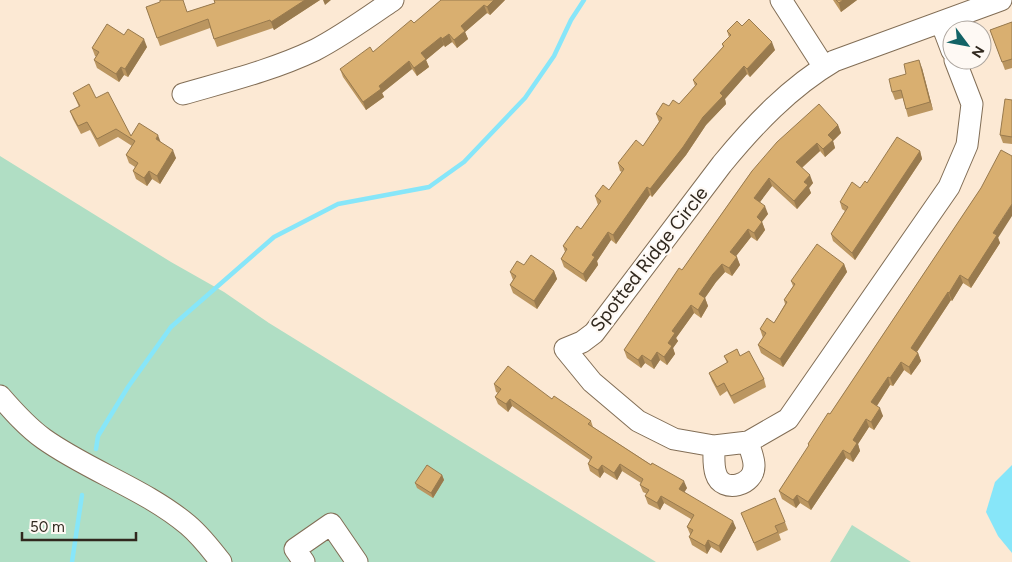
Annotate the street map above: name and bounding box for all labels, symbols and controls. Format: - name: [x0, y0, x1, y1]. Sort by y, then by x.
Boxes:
- north arrow: [942, 20, 992, 70]
- text: N: [968, 43, 988, 61]
- street label: Spotted Ridge Circle: [585, 182, 713, 336]
- scale bar: [22, 510, 136, 542]
- text: 50 m: [30, 518, 65, 536]

